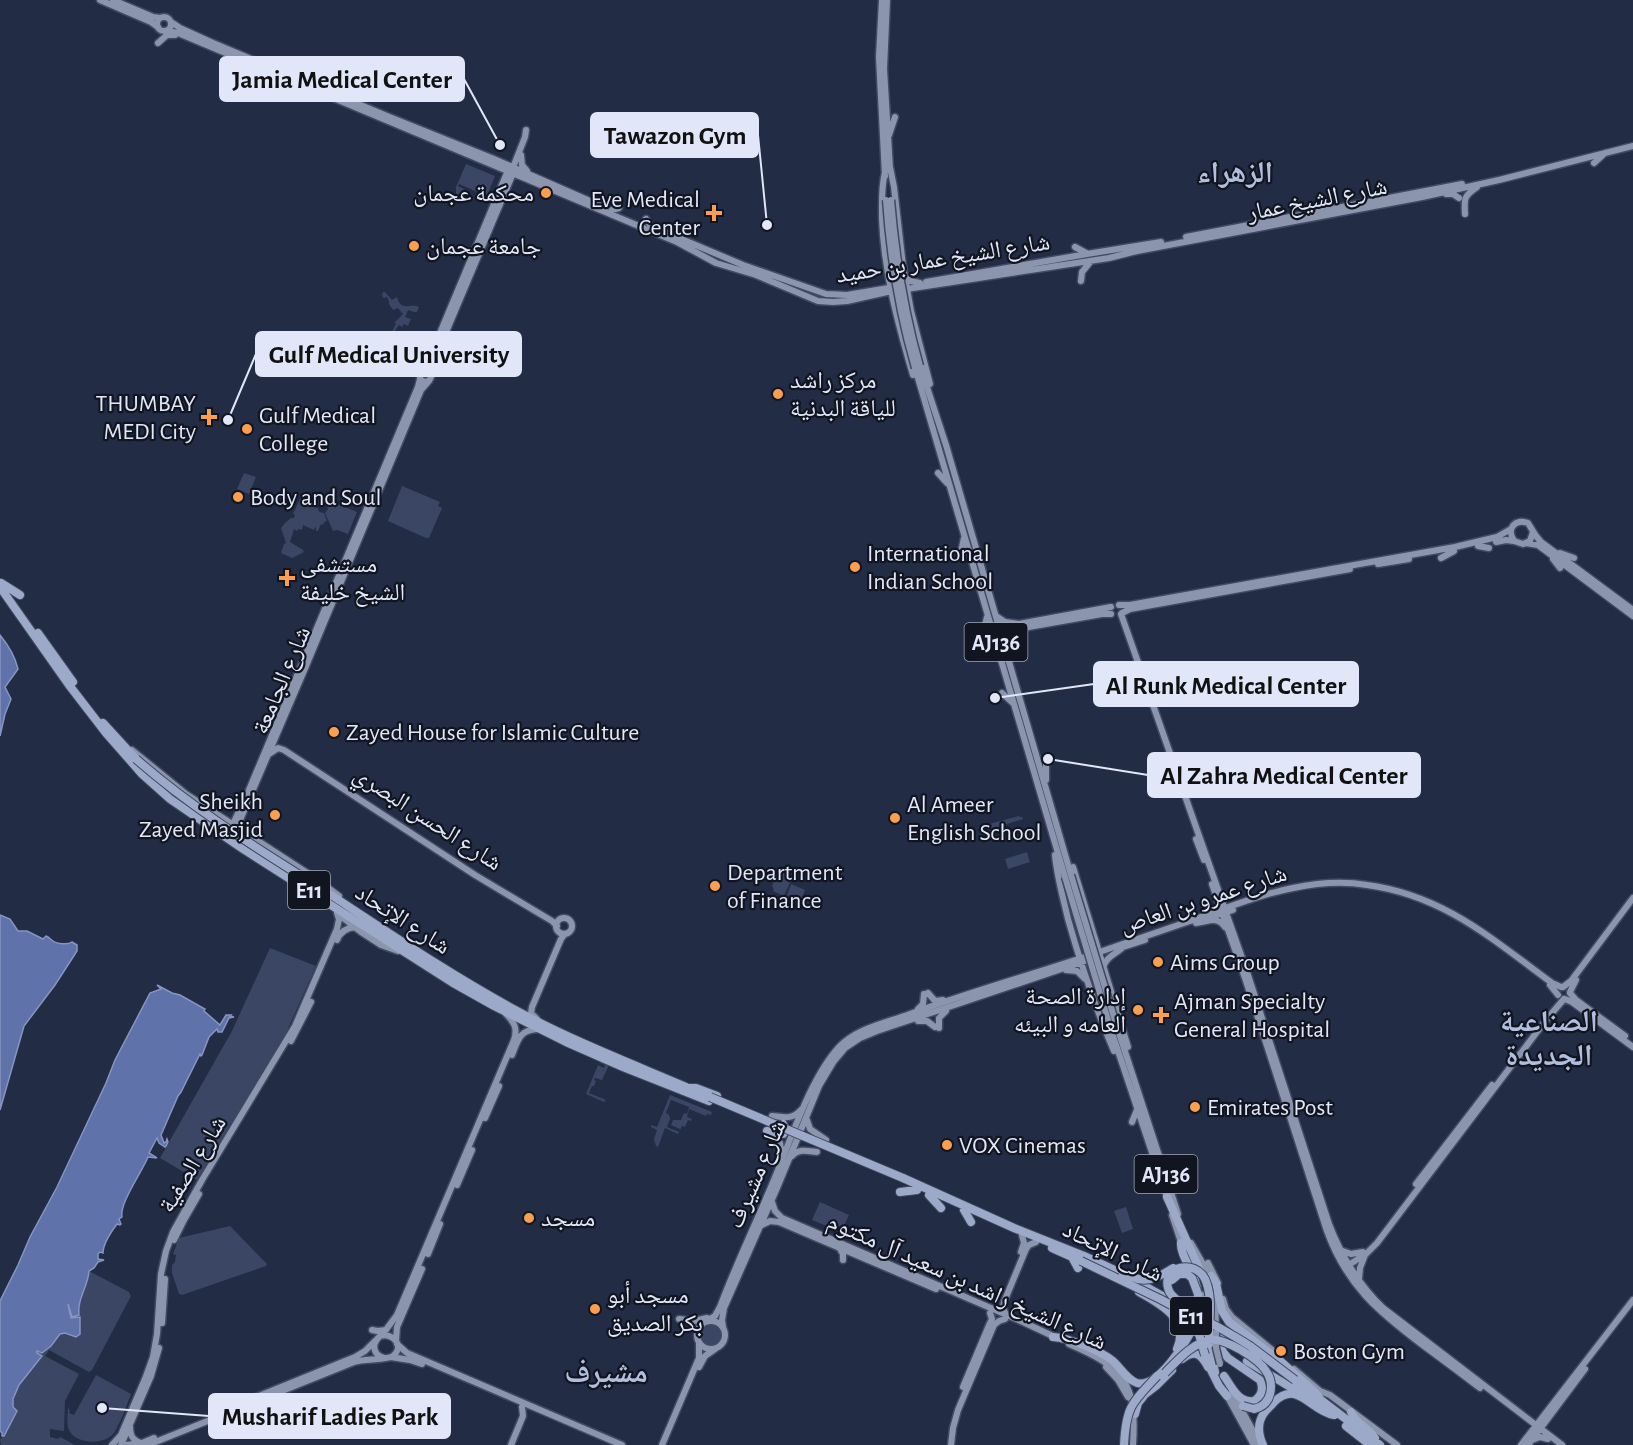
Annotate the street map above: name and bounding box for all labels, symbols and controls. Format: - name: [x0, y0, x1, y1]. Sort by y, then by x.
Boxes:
- callout: Jamia Medical Center: [220, 57, 464, 101]
- text: Jamia Medical Center: [232, 67, 452, 93]
- callout: Tawazon Gym: [591, 113, 758, 157]
- text: Tawazon Gym: [604, 123, 746, 149]
- district label: الزهراء: [1197, 158, 1273, 188]
- street label: شارع الشيخ عمار: [1244, 175, 1390, 227]
- place label: محكمة عجمان: [413, 182, 534, 207]
- marker: محكمة عجمان: [539, 186, 553, 200]
- place label: Eve Medical Center: [591, 188, 700, 240]
- marker: Eve Medical Center: [705, 204, 723, 222]
- street label: شارع الشيخ عمار بن حميد: [835, 230, 1052, 290]
- place label: جامعة عجمان: [426, 235, 541, 260]
- marker: جامعة عجمان: [407, 239, 421, 253]
- callout: Gulf Medical University: [256, 332, 521, 376]
- text: Gulf Medical University: [269, 342, 510, 368]
- place label: مركز راشد للياقة البدنية: [790, 369, 896, 422]
- marker: مركز راشد للياقة البدنية: [771, 387, 785, 401]
- place label: THUMBAY MEDI City: [96, 392, 196, 444]
- place label: Gulf Medical College: [259, 404, 376, 456]
- marker: THUMBAY MEDI City: [200, 408, 218, 426]
- marker: Gulf Medical College: [240, 422, 254, 436]
- place label: Body and Soul: [250, 486, 381, 510]
- marker: Body and Soul: [231, 490, 245, 504]
- place label: International Indian School: [867, 542, 993, 594]
- place label: مستشفى الشيخ خليفة: [300, 553, 405, 607]
- marker: International Indian School: [848, 560, 862, 574]
- marker: مستشفى الشيخ خليفة: [278, 569, 296, 587]
- street label: شارع الجامعة: [249, 623, 317, 738]
- road number: AJ136: [964, 623, 1028, 661]
- callout: Al Runk Medical Center: [1094, 662, 1358, 706]
- text: Al Runk Medical Center: [1106, 673, 1346, 699]
- place label: Zayed House for Islamic Culture: [346, 721, 639, 745]
- marker: Zayed House for Islamic Culture: [327, 725, 341, 739]
- callout: Al Zahra Medical Center: [1148, 753, 1420, 797]
- street label: شارع الحسن البصري: [346, 762, 506, 881]
- text: Al Zahra Medical Center: [1160, 763, 1408, 789]
- place label: Sheikh Zayed Masjid: [139, 790, 263, 842]
- place label: Al Ameer English School: [907, 793, 1042, 845]
- marker: Sheikh Zayed Masjid: [268, 808, 282, 822]
- marker: Al Ameer English School: [888, 811, 902, 825]
- place label: Department of Finance: [727, 861, 843, 913]
- street label: شارع عمرو بن العاص: [1117, 862, 1290, 940]
- road number: E11: [288, 871, 330, 909]
- marker: Department of Finance: [708, 879, 722, 893]
- street label: شارع الإتحاد: [350, 880, 454, 961]
- place label: Aims Group: [1170, 951, 1280, 975]
- marker: Aims Group: [1151, 955, 1165, 969]
- place label: إدارة الصحة العامه و البيئه: [1014, 985, 1126, 1038]
- place label: Ajman Specialty General Hospital: [1174, 990, 1330, 1042]
- marker: إدارة الصحة العامه و البيئه: [1131, 1003, 1145, 1017]
- marker: Ajman Specialty General Hospital: [1152, 1006, 1170, 1024]
- district label: الصناعية الجديدة: [1500, 1007, 1598, 1072]
- place label: Emirates Post: [1207, 1096, 1333, 1120]
- marker: Emirates Post: [1188, 1100, 1202, 1114]
- street label: شارع الصفية: [155, 1112, 233, 1218]
- street label: شارع مشيرف: [723, 1117, 792, 1233]
- place label: VOX Cinemas: [959, 1134, 1086, 1158]
- marker: VOX Cinemas: [940, 1138, 954, 1152]
- road number: AJ136: [1134, 1155, 1198, 1193]
- place label: مسجد: [541, 1207, 595, 1231]
- street label: شارع الشيخ راشد بن سعيد آل مكتوم: [822, 1209, 1110, 1357]
- marker: مسجد: [522, 1211, 536, 1225]
- street label: شارع الإتحاد: [1058, 1217, 1166, 1288]
- place label: مسجد أبو بكر الصديق: [607, 1281, 703, 1337]
- road number: E11: [1170, 1297, 1212, 1335]
- marker: مسجد أبو بكر الصديق: [588, 1302, 602, 1316]
- place label: Boston Gym: [1293, 1340, 1405, 1364]
- marker: Boston Gym: [1274, 1344, 1288, 1358]
- district label: مشيرف: [564, 1358, 648, 1389]
- callout: Musharif Ladies Park: [209, 1394, 450, 1438]
- text: Musharif Ladies Park: [222, 1404, 438, 1430]

